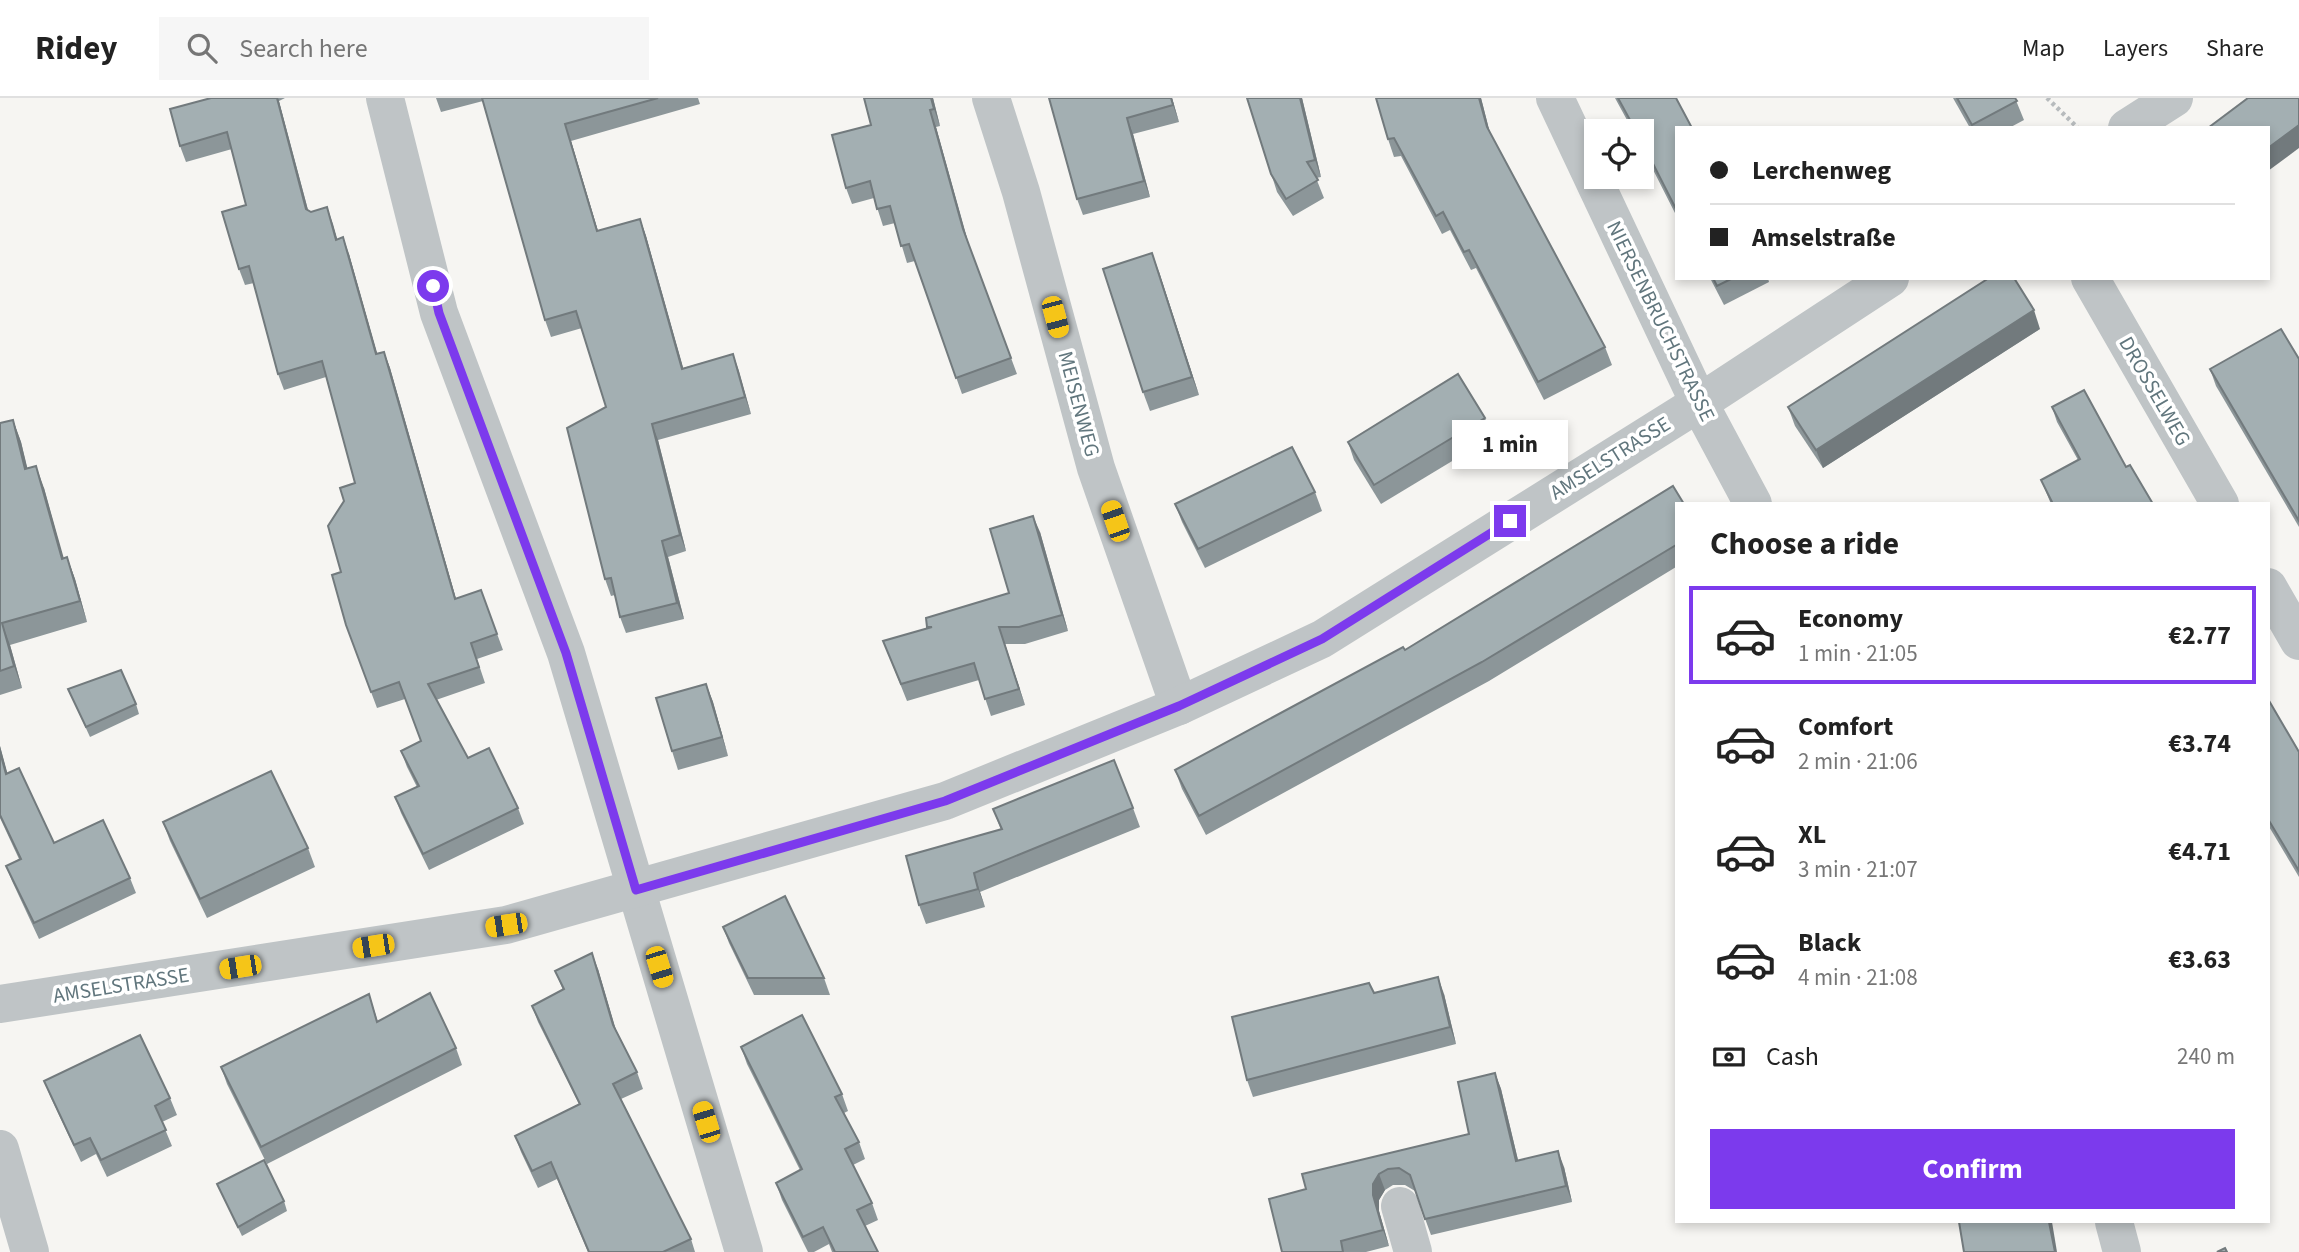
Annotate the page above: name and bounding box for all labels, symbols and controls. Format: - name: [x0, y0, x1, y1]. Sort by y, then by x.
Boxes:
- search box: [159, 17, 649, 80]
- text: Ridey: [35, 25, 117, 72]
- icon: search: [183, 29, 221, 67]
- text: Search here: [239, 30, 368, 67]
- text: Map: [2022, 31, 2065, 66]
- text: Layers: [2103, 31, 2168, 66]
- text: Share: [2206, 31, 2264, 66]
- map controls: [1584, 119, 1654, 189]
- button: locate: [1584, 119, 1654, 189]
- text: Lerchenweg: [1752, 152, 1891, 189]
- street label: NIERSENBRUCHSTRASSE: [1599, 216, 1723, 426]
- text: Amselstraße: [1752, 219, 1896, 256]
- route start: [417, 270, 449, 302]
- car: [1040, 294, 1071, 340]
- street label: DROSSELWEG: [2112, 331, 2198, 451]
- street label: MEISENWEG: [1051, 348, 1107, 460]
- street label: AMSELSTRASSE: [1544, 409, 1676, 507]
- callout: 1 min: [1452, 420, 1568, 468]
- text: 1 min: [1482, 428, 1538, 461]
- car: [1099, 498, 1132, 544]
- route end: [1494, 505, 1526, 537]
- text: Choose a ride: [1710, 521, 1899, 567]
- text: Economy: [1798, 600, 1903, 637]
- icon: car: [1714, 604, 1777, 667]
- text: €2.77: [2168, 617, 2231, 654]
- text: 1 min · 21:05: [1798, 637, 1918, 670]
- text: Comfort: [1798, 708, 1893, 745]
- icon: car: [1714, 712, 1777, 775]
- text: €3.74: [2168, 725, 2231, 762]
- text: 2 min · 21:06: [1798, 745, 1918, 778]
- text: XL: [1798, 816, 1826, 853]
- icon: car: [1714, 820, 1777, 883]
- text: €4.71: [2168, 833, 2231, 870]
- text: 3 min · 21:07: [1798, 853, 1918, 886]
- car: [484, 911, 529, 939]
- text: Black: [1798, 924, 1861, 961]
- icon: car: [1714, 928, 1777, 991]
- car: [351, 932, 396, 960]
- text: €3.63: [2168, 941, 2231, 978]
- car: [643, 944, 676, 990]
- car: [218, 953, 263, 981]
- street label: AMSELSTRASSE: [51, 959, 191, 1011]
- text: 4 min · 21:08: [1798, 961, 1918, 994]
- icon: cash: [1710, 1038, 1748, 1076]
- text: Cash: [1766, 1038, 1819, 1075]
- text: 240 m: [2177, 1040, 2235, 1073]
- car: [690, 1099, 723, 1145]
- button: Confirm: [1710, 1129, 2235, 1209]

